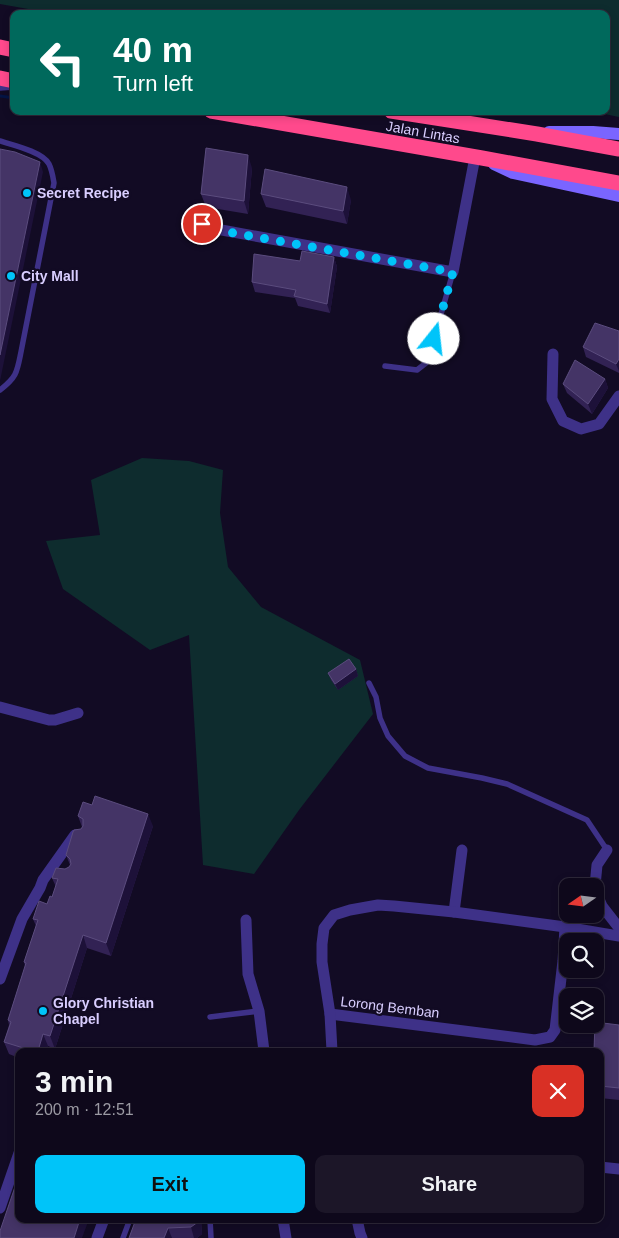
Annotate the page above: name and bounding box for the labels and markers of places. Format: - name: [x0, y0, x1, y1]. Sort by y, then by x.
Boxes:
- place label: Secret Recipe: [37, 185, 130, 201]
- marker: Secret Recipe: [21, 187, 33, 199]
- pin: [181, 203, 223, 245]
- place label: City Mall: [21, 268, 79, 284]
- marker: City Mall: [5, 270, 17, 282]
- place label: Glory Christian Chapel: [53, 995, 154, 1027]
- marker: Glory Christian Chapel: [37, 1005, 49, 1017]

